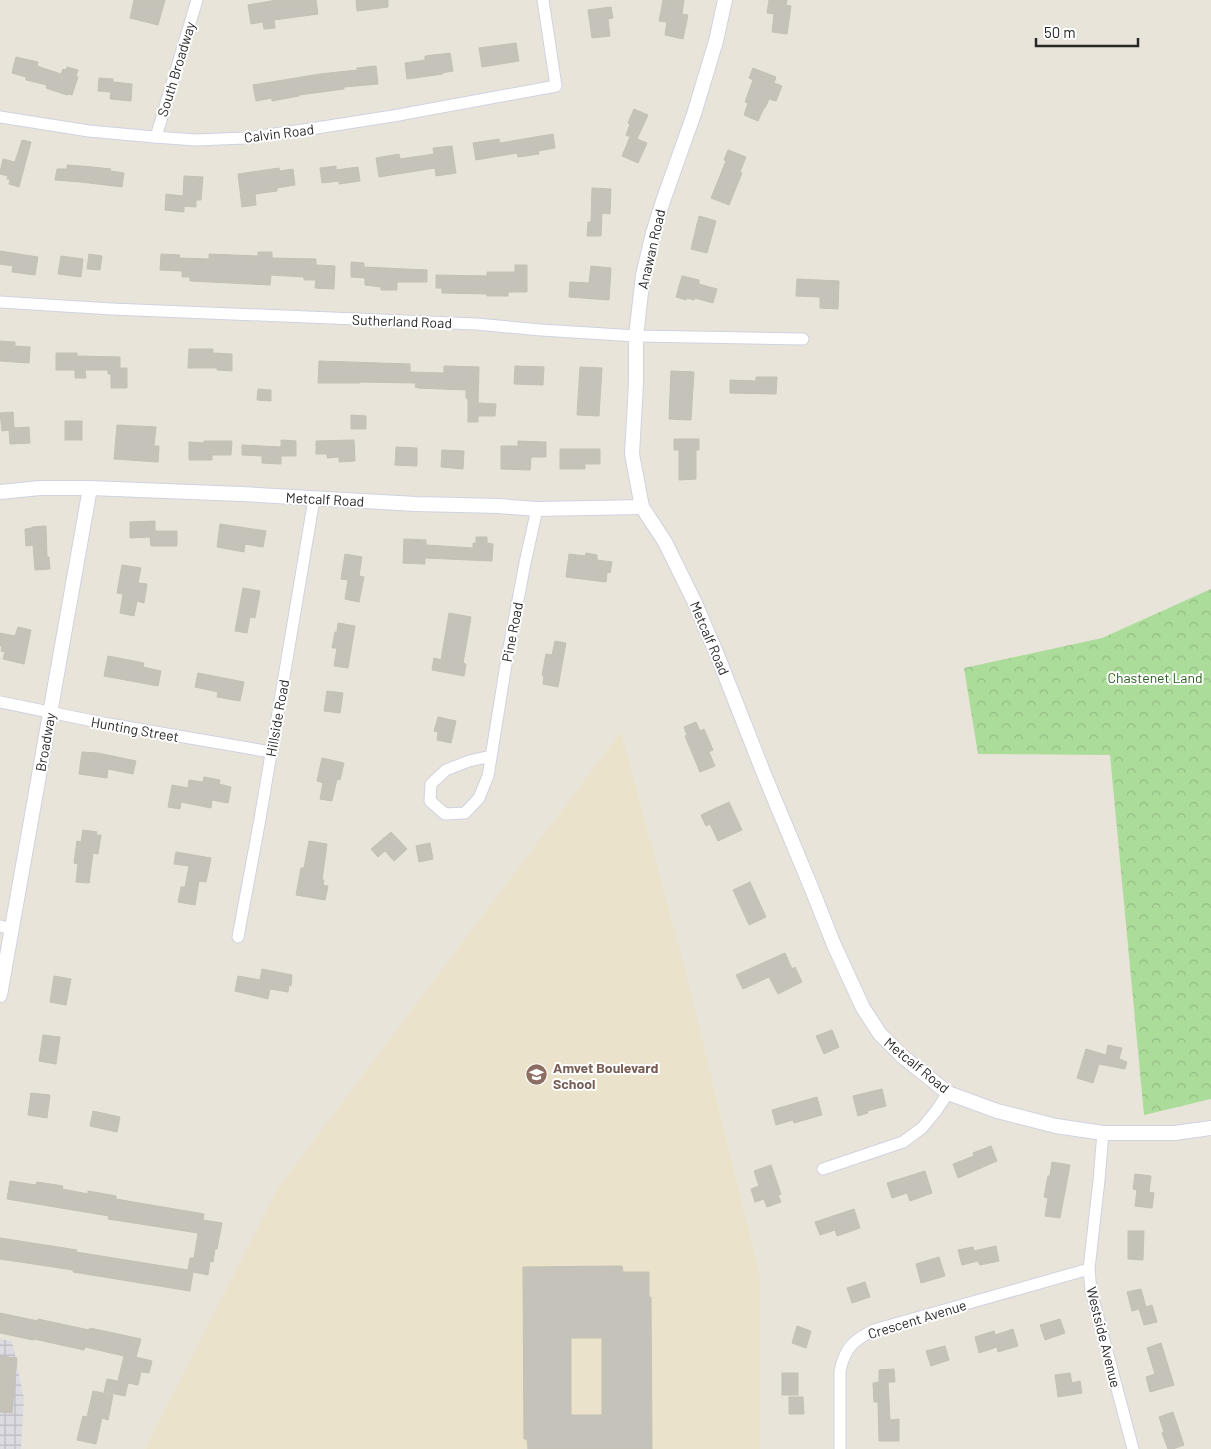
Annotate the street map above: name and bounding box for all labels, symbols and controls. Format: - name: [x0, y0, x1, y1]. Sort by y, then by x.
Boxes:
- scale bar: [1036, 15, 1138, 47]
- street label: South Broadway: [153, 19, 199, 119]
- text: 50 m: [1044, 23, 1076, 41]
- street label: Calvin Road: [243, 120, 315, 146]
- street label: Anawan Road: [634, 207, 668, 291]
- street label: Sutherland Road: [352, 311, 452, 331]
- street label: Metcalf Road: [285, 488, 365, 510]
- street label: Metcalf Road: [687, 598, 733, 678]
- street label: Pine Road: [498, 601, 526, 663]
- park label: Chastenet Land: [1107, 669, 1203, 686]
- street label: Hillside Road: [262, 678, 292, 758]
- street label: Broadway: [31, 711, 59, 773]
- street label: Hunting Street: [90, 713, 180, 745]
- street label: Metcalf Road: [881, 1034, 953, 1096]
- place label: Amvet Boulevard School: [553, 1059, 658, 1092]
- school or university icon: Amvet Boulevard School: [525, 1063, 549, 1087]
- street label: Westside Avenue: [1083, 1285, 1125, 1389]
- street label: Crescent Avenue: [866, 1296, 968, 1342]

